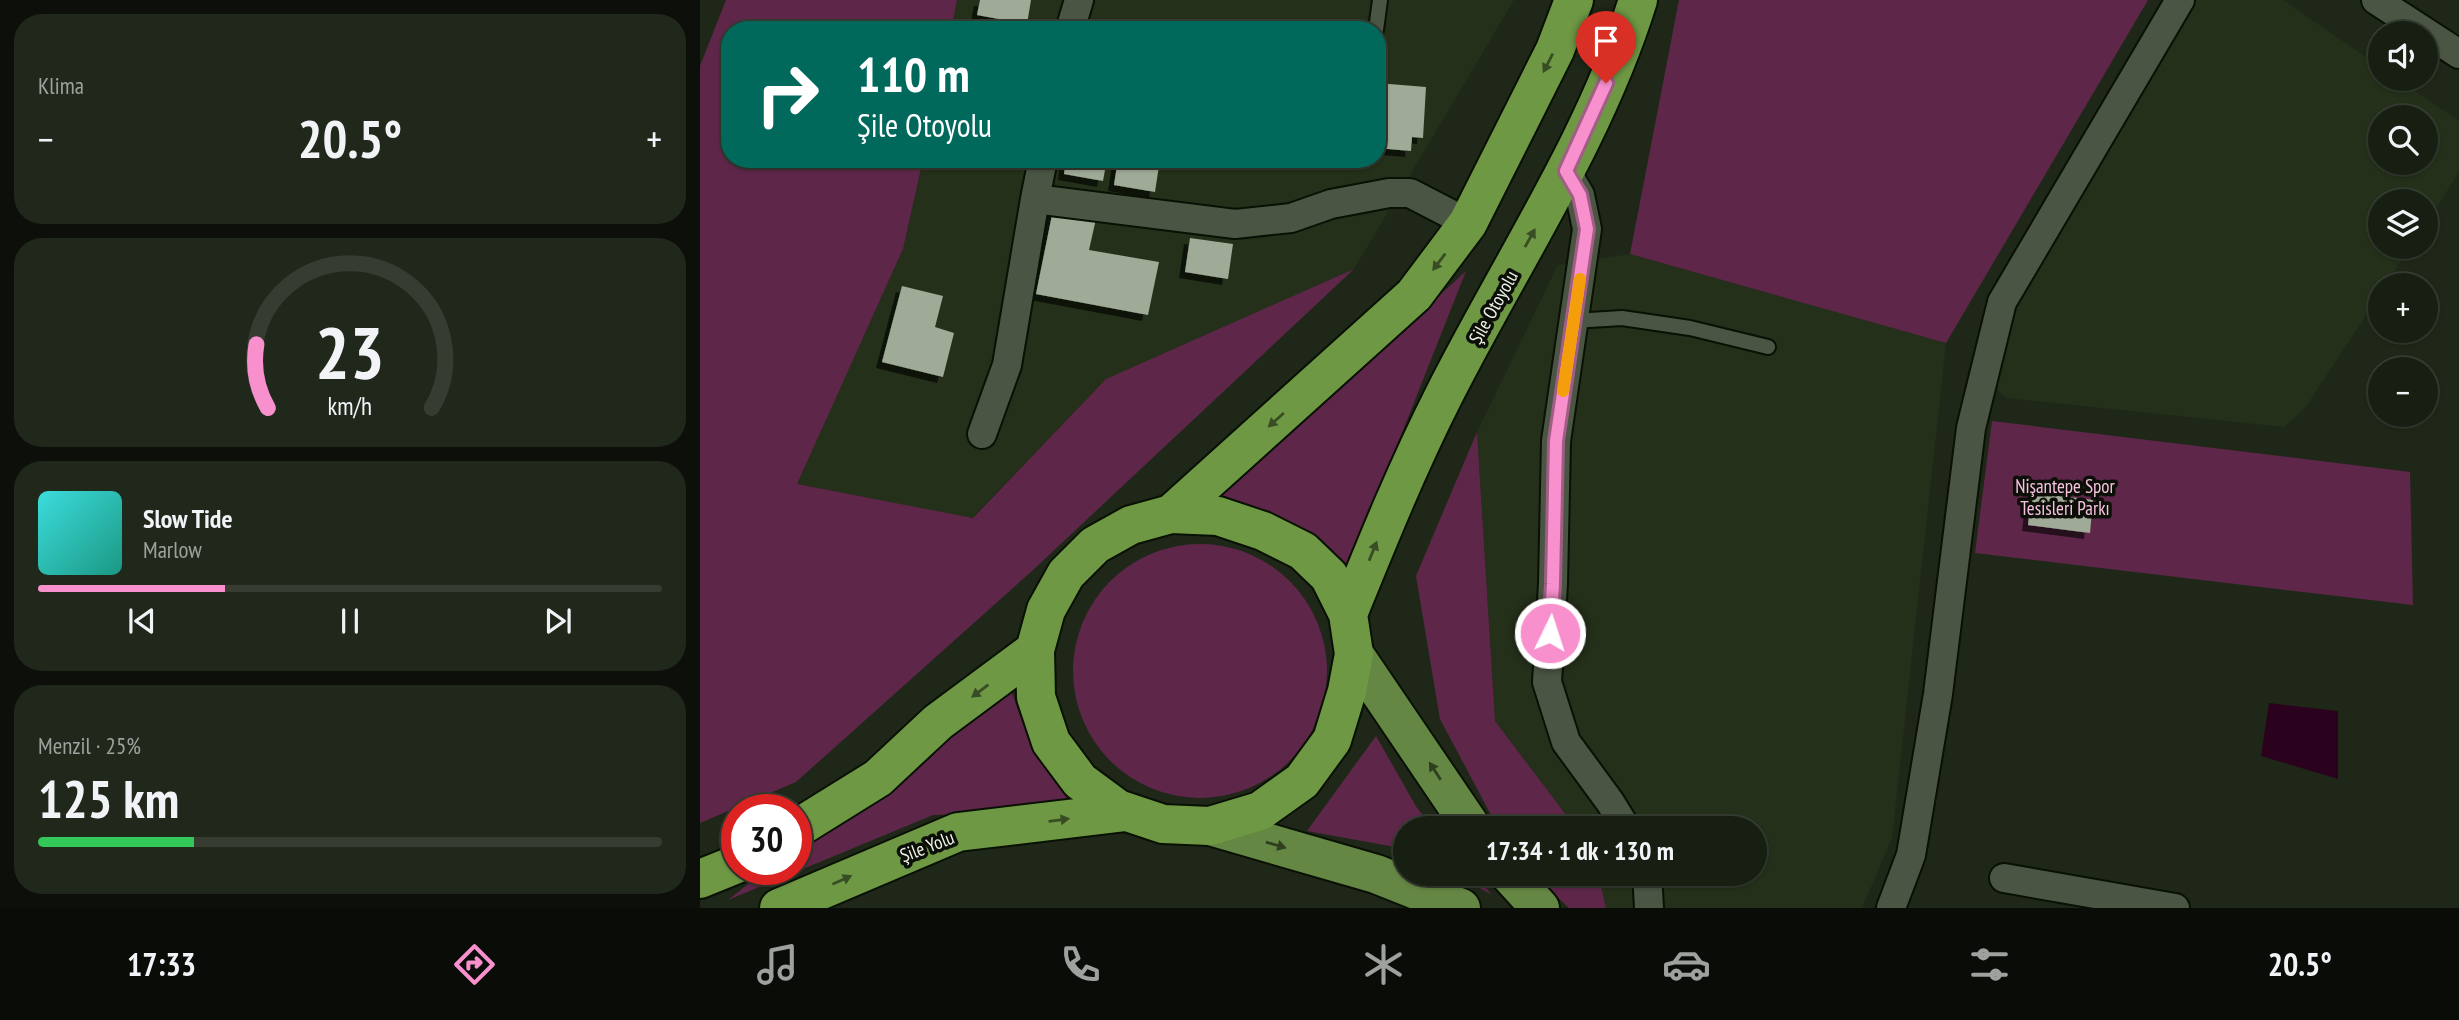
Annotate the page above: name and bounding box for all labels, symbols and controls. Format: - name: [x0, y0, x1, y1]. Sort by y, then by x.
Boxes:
- pin: [1576, 11, 1636, 83]
- map controls: [2368, 21, 2438, 427]
- button: sound: [2368, 21, 2438, 91]
- icon: arrive: [1587, 22, 1625, 60]
- text: 110 m: [857, 42, 970, 106]
- icon: right: [742, 49, 833, 140]
- one-way arrow: [1543, 53, 1554, 73]
- text: Klima: [38, 71, 84, 100]
- text: Şile Otoyolu: [857, 104, 992, 146]
- text: 20.5°: [298, 105, 402, 172]
- button: search: [2368, 105, 2438, 175]
- text: −: [38, 114, 54, 163]
- text: +: [646, 114, 662, 163]
- button: layers: [2368, 189, 2438, 259]
- one-way arrow: [1524, 228, 1536, 248]
- one-way arrow: [1432, 253, 1446, 271]
- street label: Şile Otoyolu: [1463, 266, 1523, 348]
- button: +: [2368, 273, 2438, 343]
- text: 23: [315, 305, 385, 399]
- button: −: [2368, 357, 2438, 427]
- text: km/h: [328, 390, 372, 422]
- one-way arrow: [1267, 412, 1285, 428]
- park label: Nişantepe Spor Tesisleri Parkı: [2015, 474, 2116, 520]
- text: Slow Tide: [143, 502, 233, 535]
- text: Marlow: [143, 535, 202, 564]
- one-way arrow: [1368, 540, 1379, 561]
- position arrow: [1513, 596, 1587, 670]
- icon: previous: [123, 602, 161, 640]
- icon: pause: [331, 602, 369, 640]
- icon: next: [539, 602, 577, 640]
- one-way arrow: [971, 683, 989, 697]
- text: Menzil · 25%: [38, 731, 141, 760]
- one-way arrow: [1428, 761, 1441, 780]
- text: 125 km: [38, 765, 179, 832]
- speed limit sign: 30: [721, 794, 812, 885]
- one-way arrow: [1048, 814, 1070, 825]
- street label: Şile Yolu: [896, 825, 958, 867]
- text: 17:34 · 1 dk · 130 m: [1486, 834, 1674, 867]
- one-way arrow: [1266, 841, 1287, 851]
- one-way arrow: [831, 874, 852, 885]
- icon: directions: [450, 940, 499, 989]
- icon: music: [753, 940, 802, 989]
- icon: phone: [1056, 940, 1105, 989]
- icon: climate: [1359, 940, 1408, 989]
- icon: car: [1662, 940, 1711, 989]
- icon: filters: [1965, 940, 2014, 989]
- text: 17:33: [127, 943, 196, 985]
- text: 20.5°: [2268, 943, 2332, 985]

